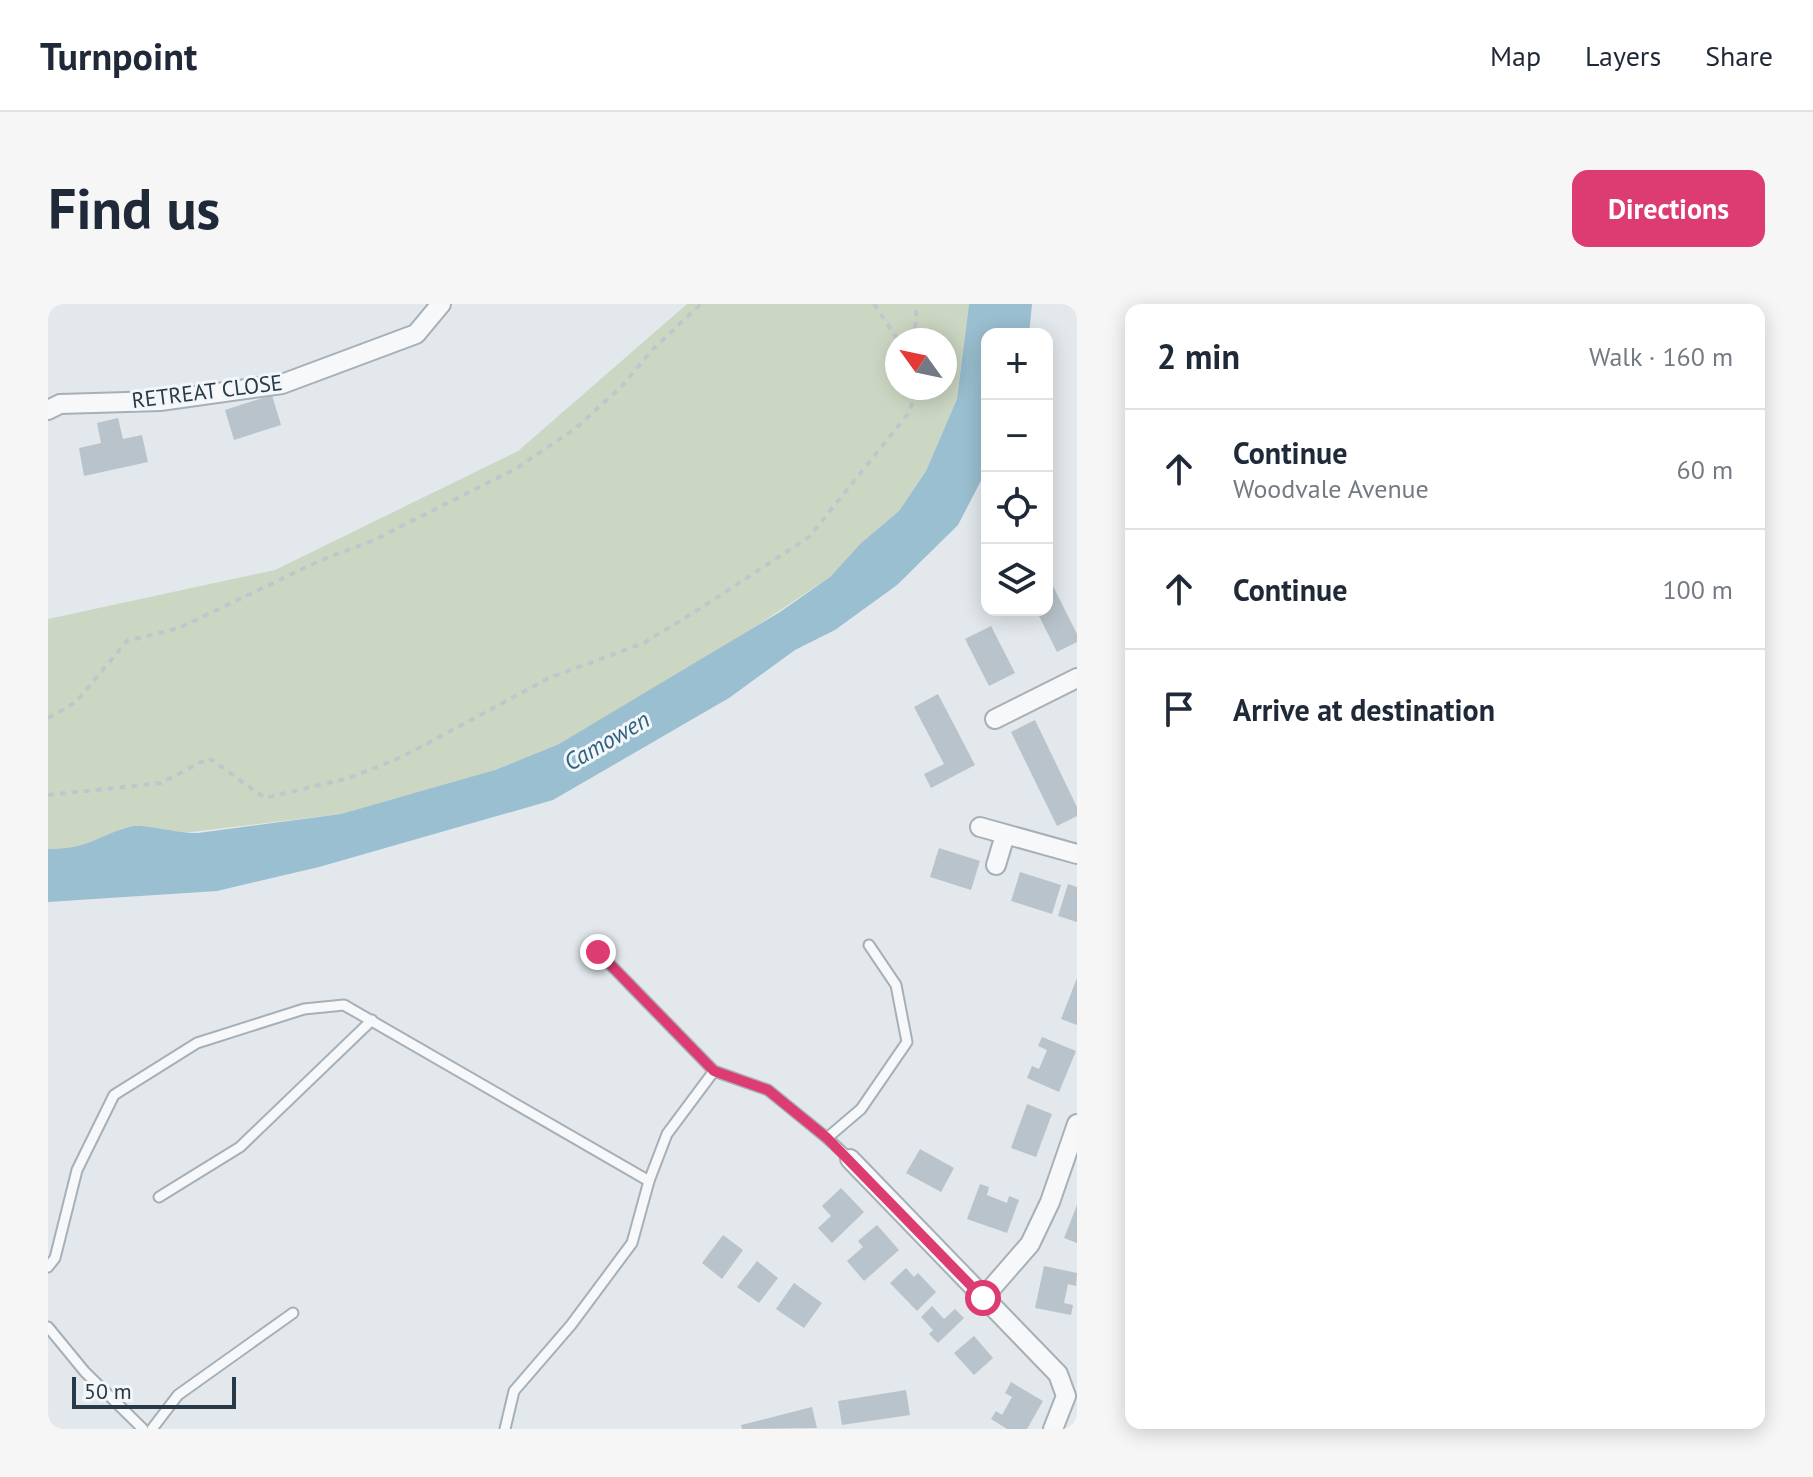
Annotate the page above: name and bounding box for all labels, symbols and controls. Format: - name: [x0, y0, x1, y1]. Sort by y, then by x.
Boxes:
- text: Turnpoint: [40, 31, 197, 80]
- text: Map: [1490, 37, 1541, 74]
- text: Layers: [1585, 37, 1661, 74]
- text: Share: [1705, 37, 1773, 74]
- button: Directions: [1572, 170, 1765, 247]
- text: Find us: [48, 172, 220, 244]
- north arrow: [885, 328, 957, 400]
- map controls: [981, 328, 1053, 616]
- button: +: [981, 328, 1053, 400]
- text: 2 min: [1157, 334, 1240, 378]
- text: Walk · 160 m: [1589, 340, 1733, 373]
- street label: RETREAT CLOSE: [130, 368, 284, 414]
- button: −: [981, 400, 1053, 472]
- text: Continue: [1233, 433, 1347, 472]
- icon: ahead: [1157, 447, 1201, 491]
- text: 60 m: [1677, 453, 1733, 486]
- button: locate: [981, 472, 1053, 544]
- text: Woodvale Avenue: [1233, 472, 1429, 505]
- button: layers: [981, 544, 1053, 616]
- icon: ahead: [1157, 567, 1201, 611]
- text: Continue: [1233, 570, 1347, 609]
- text: 100 m: [1662, 573, 1733, 606]
- icon: arrive: [1157, 687, 1201, 731]
- text: Arrive at destination: [1233, 690, 1495, 729]
- water label: Camowen: [558, 704, 655, 777]
- route end: [580, 934, 616, 970]
- route start: [965, 1280, 1001, 1316]
- scale bar: [72, 1373, 236, 1409]
- text: 50 m: [84, 1377, 132, 1405]

